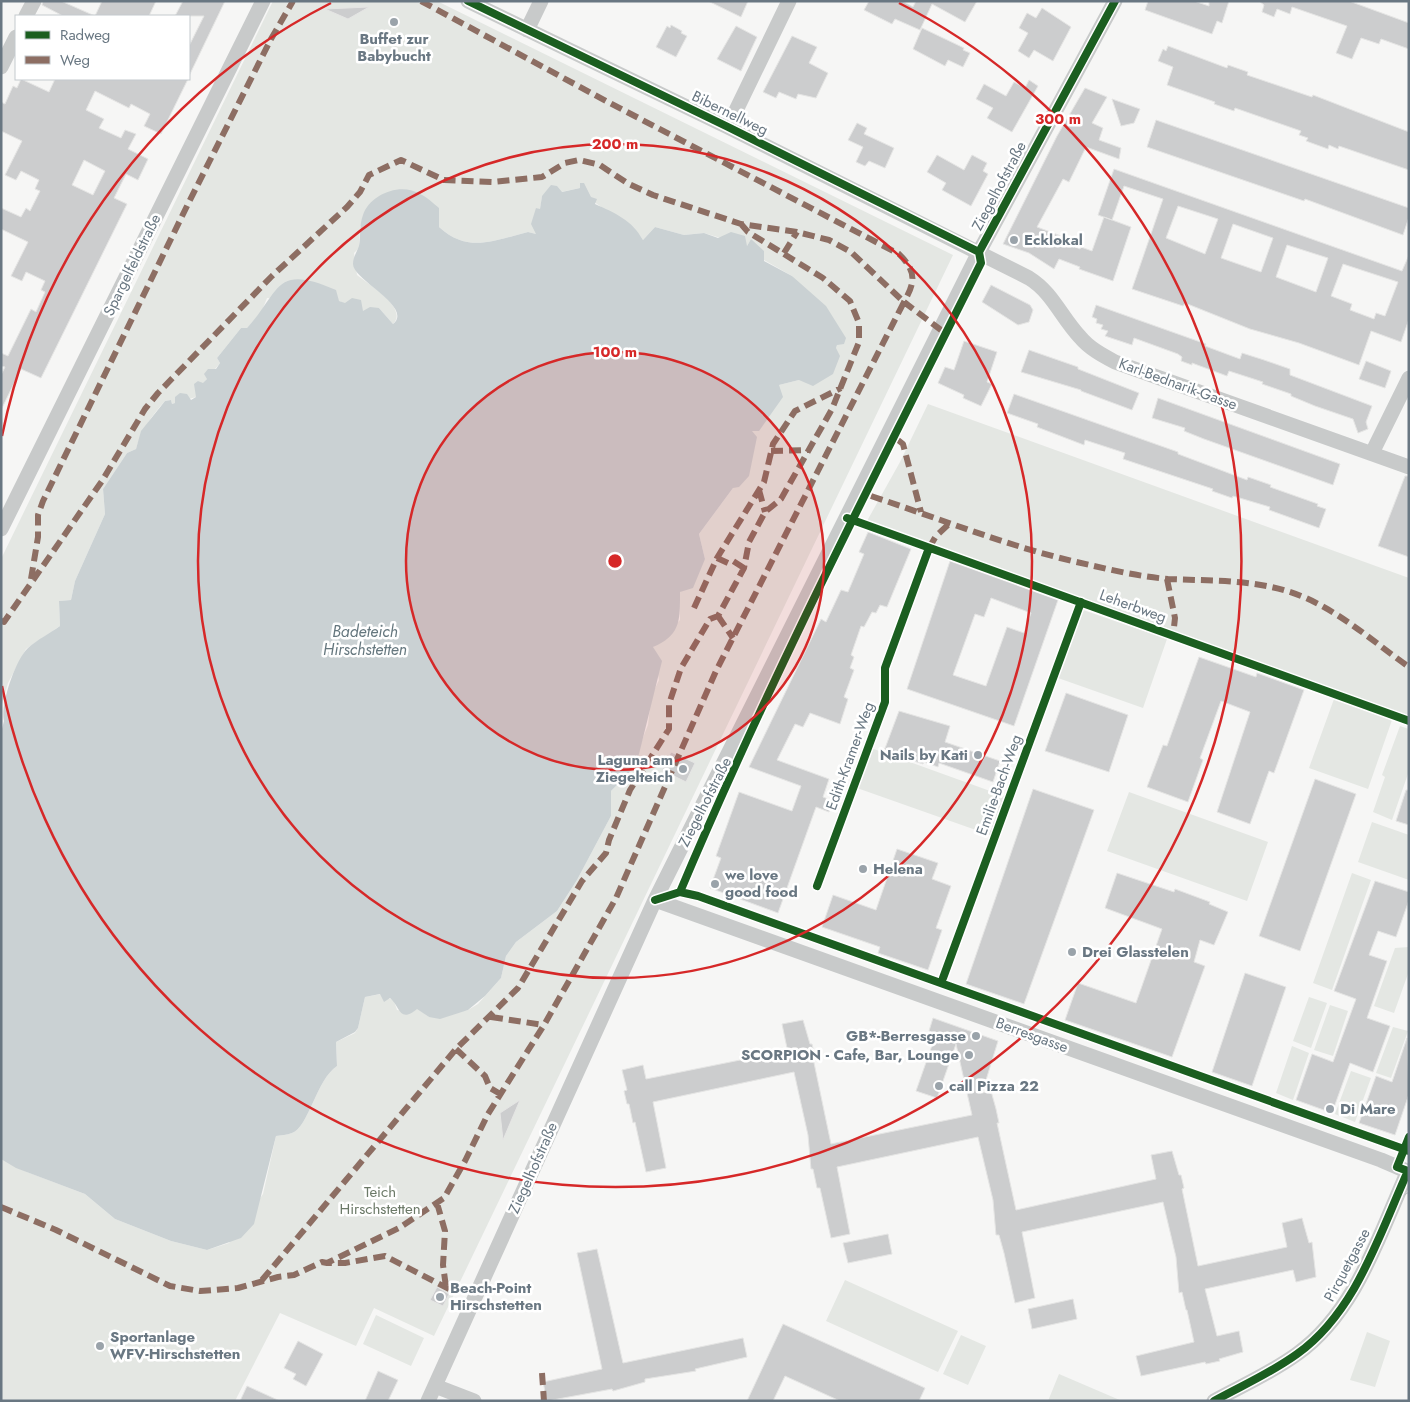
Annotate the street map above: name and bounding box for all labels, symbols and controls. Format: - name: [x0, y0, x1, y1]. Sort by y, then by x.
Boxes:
- legend: [15, 15, 190, 80]
- marker: Buffet zur Babybucht: [388, 16, 400, 28]
- text: Radweg: [60, 24, 110, 46]
- place label: Buffet zur Babybucht: [357, 28, 431, 67]
- text: Weg: [60, 49, 90, 71]
- street label: Bibernellweg: [688, 85, 772, 141]
- text: 300 m: [1035, 108, 1081, 130]
- text: 200 m: [592, 133, 638, 155]
- street label: Ziegelhofstraße: [966, 137, 1032, 234]
- street label: Spargelfeldstraße: [98, 210, 166, 320]
- place label: Ecklokal: [1024, 229, 1083, 251]
- marker: Ecklokal: [1008, 234, 1020, 246]
- text: 100 m: [593, 341, 637, 363]
- street label: Karl-Bednarik-Gasse: [1116, 352, 1241, 416]
- centre of rings: [606, 552, 624, 570]
- street label: Leherbweg: [1096, 584, 1170, 628]
- water label: Badeteich Hirschstetten: [323, 620, 407, 661]
- street label: Edith-Kramer-Weg: [820, 699, 880, 813]
- street label: Emilie-Bach-Weg: [971, 732, 1027, 838]
- place label: Nails by Kati: [880, 744, 968, 766]
- place label: Laguna am Ziegelteich: [596, 749, 673, 788]
- marker: Nails by Kati: [972, 749, 984, 761]
- street label: Ziegelhofstraße: [673, 753, 737, 851]
- marker: Laguna am Ziegelteich: [677, 763, 689, 775]
- place label: Helena: [873, 858, 923, 880]
- marker: Helena: [857, 863, 869, 875]
- place label: we love good food: [724, 864, 798, 903]
- marker: we love good food: [709, 878, 721, 890]
- place label: Drei Glasstelen: [1082, 941, 1189, 963]
- marker: Drei Glasstelen: [1066, 946, 1078, 958]
- street label: Berresgasse: [993, 1012, 1071, 1058]
- place label: GB*-Berresgasse: [846, 1025, 966, 1047]
- marker: GB*-Berresgasse: [970, 1030, 982, 1042]
- place label: SCORPION - Cafe, Bar, Lounge: [741, 1044, 959, 1066]
- marker: SCORPION - Cafe, Bar, Lounge: [963, 1049, 975, 1061]
- place label: call Pizza 22: [949, 1075, 1039, 1097]
- marker: call Pizza 22: [933, 1080, 945, 1092]
- place label: Di Mare: [1340, 1098, 1396, 1120]
- marker: Di Mare: [1324, 1103, 1336, 1115]
- street label: Ziegelhofstraße: [503, 1118, 563, 1217]
- park label: Teich Hirschstetten: [339, 1181, 421, 1220]
- street label: Pirquetgasse: [1318, 1224, 1376, 1306]
- place label: Beach-Point Hirschstetten: [450, 1277, 542, 1316]
- marker: Beach-Point Hirschstetten: [434, 1291, 446, 1303]
- place label: Sportanlage WFV-Hirschstetten: [110, 1326, 240, 1365]
- marker: Sportanlage WFV-Hirschstetten: [94, 1340, 106, 1352]

